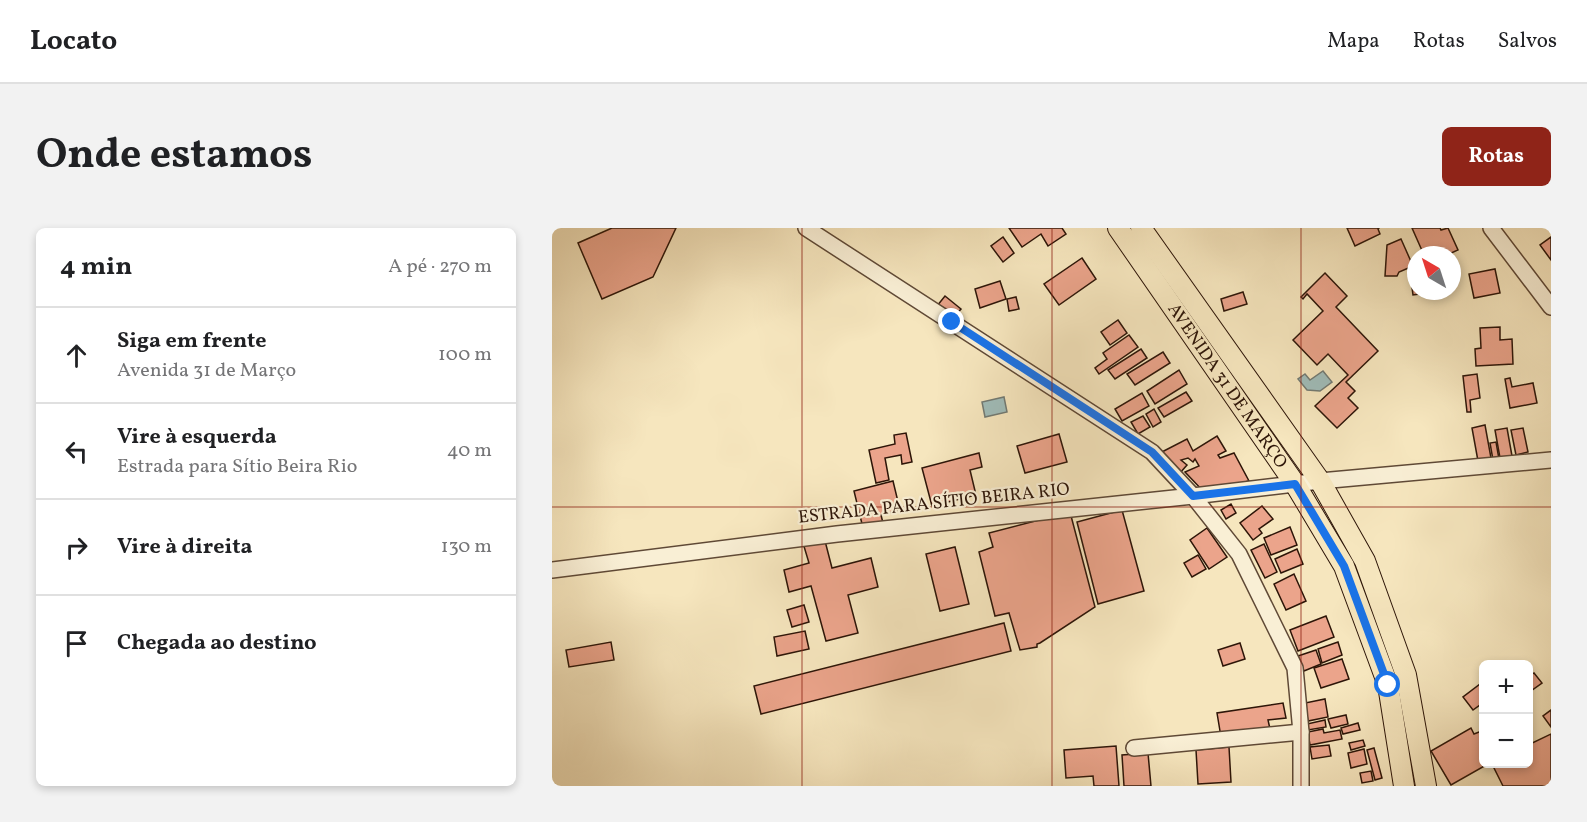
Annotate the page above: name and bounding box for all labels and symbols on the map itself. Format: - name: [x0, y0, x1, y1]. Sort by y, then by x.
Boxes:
- north arrow: [1407, 246, 1461, 300]
- street label: AVENIDA 31 DE MARÇO: [1161, 298, 1293, 474]
- route end: [938, 308, 964, 334]
- street label: ESTRADA PARA SÍTIO BEIRA RIO: [797, 477, 1071, 531]
- route start: [1374, 671, 1400, 697]

